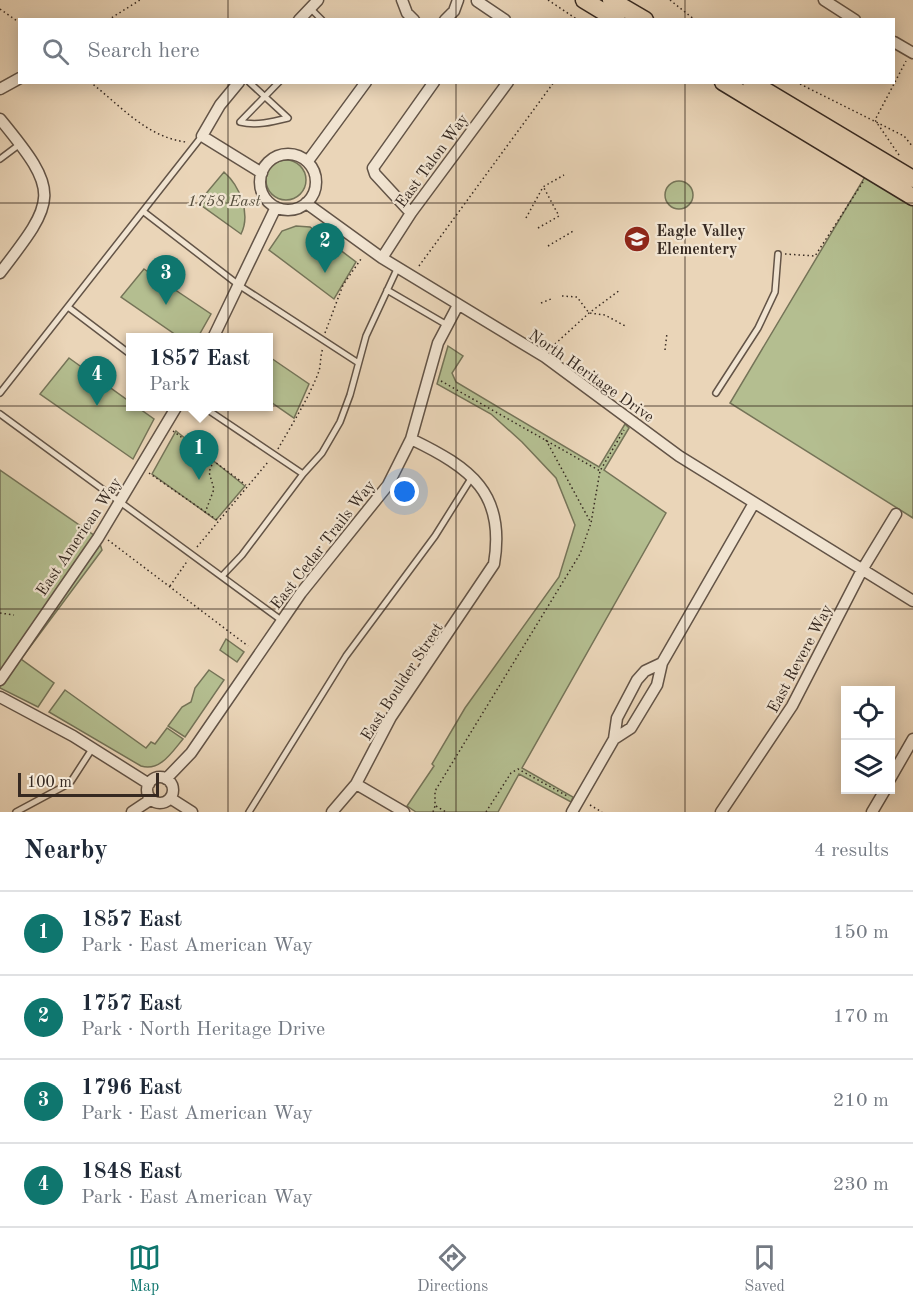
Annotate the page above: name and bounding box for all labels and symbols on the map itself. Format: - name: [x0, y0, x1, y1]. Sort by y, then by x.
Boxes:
- street label: East Talon Way: [393, 111, 472, 211]
- park label: 1758 East: [187, 194, 261, 210]
- pin: 2: [306, 224, 344, 273]
- school or university icon: Eagle Valley Elementery: [622, 224, 652, 254]
- place label: Eagle Valley Elementery: [656, 224, 746, 258]
- pin: 3: [146, 256, 186, 305]
- street label: North Heritage Drive: [525, 327, 656, 426]
- pin: 4: [78, 356, 116, 406]
- pin: 1: [180, 430, 218, 480]
- street label: East American Way: [34, 475, 125, 599]
- street label: East Cedar Trails Way: [268, 477, 379, 613]
- your location: [390, 477, 419, 506]
- street label: East Revere Way: [765, 602, 836, 716]
- street label: East Boulder Street: [359, 620, 447, 744]
- scale bar: [18, 770, 159, 798]

